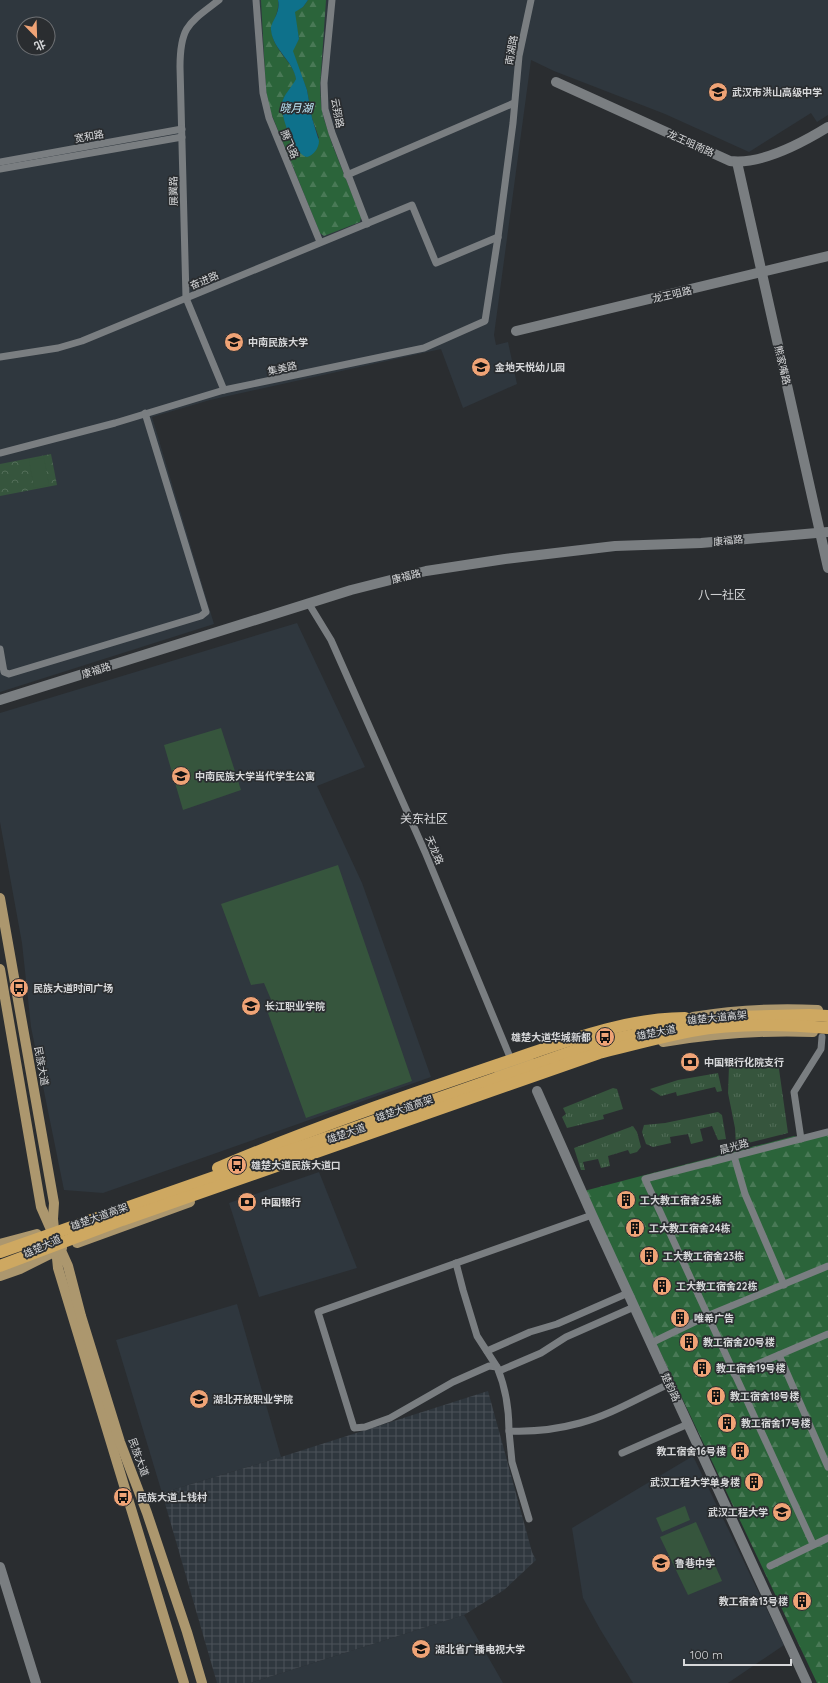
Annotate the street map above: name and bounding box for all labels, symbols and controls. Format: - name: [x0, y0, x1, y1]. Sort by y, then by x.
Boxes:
- north arrow: [16, 16, 56, 56]
- street label: 南湖路: [502, 34, 520, 66]
- text: 北: [32, 37, 48, 54]
- school or university icon: 武汉市洪山高级中学: [707, 81, 729, 103]
- place label: 武汉市洪山高级中学: [732, 86, 822, 99]
- street label: 云翔路: [328, 97, 347, 129]
- water label: 晓月湖: [280, 101, 314, 115]
- street label: 宽和路: [73, 127, 105, 145]
- street label: 龙王咀南路: [665, 127, 716, 160]
- street label: 腾飞路: [278, 128, 301, 161]
- street label: 展翼路: [167, 176, 180, 206]
- street label: 奋进路: [188, 269, 221, 292]
- street label: 龙王咀路: [651, 284, 693, 305]
- school or university icon: 中南民族大学: [223, 331, 245, 353]
- place label: 中南民族大学: [248, 336, 308, 349]
- street label: 熊家嘴路: [772, 344, 793, 386]
- school or university icon: 金地天悦幼儿园: [470, 356, 492, 378]
- street label: 集美路: [266, 359, 298, 378]
- place label: 金地天悦幼儿园: [494, 361, 565, 374]
- street label: 康福路: [712, 532, 744, 549]
- street label: 康福路: [390, 567, 422, 586]
- district label: 八一社区: [698, 587, 746, 602]
- street label: 康福路: [80, 660, 112, 681]
- school or university icon: 中南民族大学当代学生公寓: [170, 765, 192, 787]
- place label: 中南民族大学当代学生公寓: [195, 770, 315, 783]
- district label: 关东社区: [400, 811, 448, 826]
- street label: 天龙路: [423, 834, 446, 867]
- bus stop icon: 民族大道时间广场: [8, 977, 30, 999]
- place label: 民族大道时间广场: [33, 982, 113, 995]
- school or university icon: 长江职业学院: [240, 995, 262, 1017]
- place label: 长江职业学院: [265, 1000, 325, 1013]
- street label: 雄楚大道高架: [687, 1008, 748, 1027]
- street label: 雄楚大道: [635, 1022, 677, 1043]
- bus stop icon: 雄楚大道华城新都: [594, 1026, 616, 1048]
- place label: 雄楚大道华城新都: [511, 1031, 591, 1044]
- street label: 民族大道: [32, 1045, 51, 1087]
- bank icon: 中国银行化院支行: [679, 1051, 701, 1073]
- place label: 中国银行化院支行: [704, 1056, 784, 1069]
- street label: 雄楚大道高架: [374, 1093, 435, 1124]
- street label: 雄楚大道: [325, 1121, 367, 1146]
- street label: 晨光路: [718, 1136, 750, 1157]
- bus stop icon: 雄楚大道民族大道口: [226, 1154, 248, 1176]
- place label: 雄楚大道民族大道口: [251, 1159, 341, 1172]
- building icon: 工大教工宿舍25栋: [615, 1189, 637, 1211]
- bank icon: 中国银行: [236, 1191, 258, 1213]
- place label: 工大教工宿舍25栋: [640, 1194, 721, 1207]
- place label: 中国银行: [261, 1196, 301, 1209]
- street label: 雄楚大道高架: [69, 1200, 130, 1233]
- building icon: 工大教工宿舍24栋: [624, 1217, 646, 1239]
- place label: 工大教工宿舍24栋: [649, 1222, 731, 1235]
- street label: 雄楚大道: [21, 1232, 63, 1261]
- building icon: 工大教工宿舍23栋: [638, 1245, 660, 1267]
- place label: 工大教工宿舍23栋: [663, 1250, 744, 1263]
- building icon: 工大教工宿舍22栋: [651, 1275, 673, 1297]
- place label: 工大教工宿舍22栋: [676, 1280, 757, 1293]
- building icon: 唯希广告: [669, 1307, 691, 1329]
- place label: 唯希广告: [694, 1312, 734, 1325]
- building icon: 教工宿舍20号楼: [678, 1331, 700, 1353]
- place label: 教工宿舍20号楼: [703, 1336, 775, 1349]
- building icon: 教工宿舍19号楼: [691, 1357, 713, 1379]
- place label: 教工宿舍19号楼: [716, 1362, 786, 1375]
- street label: 楚韵路: [658, 1371, 683, 1404]
- building icon: 教工宿舍18号楼: [705, 1385, 727, 1407]
- school or university icon: 湖北开放职业学院: [188, 1388, 210, 1410]
- place label: 教工宿舍18号楼: [730, 1390, 799, 1403]
- place label: 湖北开放职业学院: [213, 1393, 293, 1406]
- building icon: 教工宿舍17号楼: [716, 1412, 738, 1434]
- place label: 教工宿舍17号楼: [741, 1417, 810, 1430]
- street label: 民族大道: [126, 1436, 151, 1478]
- building icon: 教工宿舍16号楼: [729, 1440, 751, 1462]
- place label: 教工宿舍16号楼: [657, 1445, 726, 1458]
- building icon: 武汉工程大学单身楼: [743, 1471, 765, 1493]
- place label: 武汉工程大学单身楼: [650, 1476, 740, 1489]
- bus stop icon: 民族大道上钱村: [112, 1486, 134, 1508]
- place label: 民族大道上钱村: [137, 1491, 207, 1504]
- school or university icon: 武汉工程大学: [771, 1501, 793, 1523]
- place label: 武汉工程大学: [708, 1506, 768, 1519]
- school or university icon: 鲁巷中学: [650, 1552, 672, 1574]
- place label: 鲁巷中学: [675, 1557, 715, 1570]
- building icon: 教工宿舍13号楼: [791, 1590, 813, 1612]
- place label: 教工宿舍13号楼: [719, 1595, 788, 1608]
- school or university icon: 湖北省广播电视大学: [410, 1638, 432, 1660]
- scale bar: [684, 1641, 791, 1667]
- place label: 湖北省广播电视大学: [435, 1643, 525, 1656]
- text: 100 m: [690, 1647, 723, 1662]

